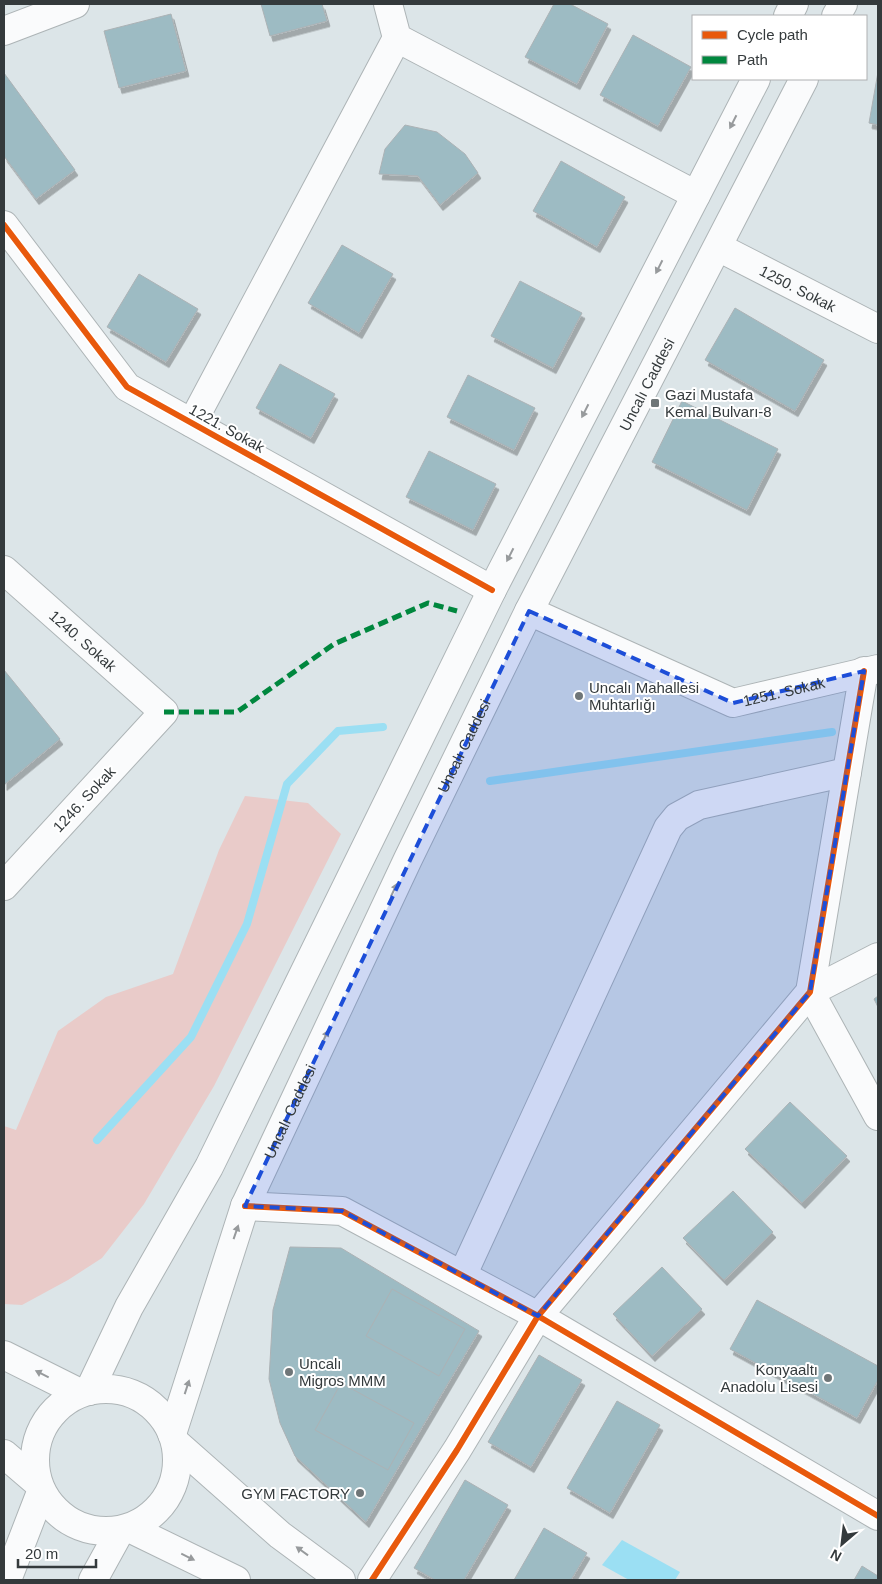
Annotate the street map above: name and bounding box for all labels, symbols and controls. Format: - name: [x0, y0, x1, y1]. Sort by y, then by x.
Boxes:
- legend: [692, 15, 867, 80]
- text: Cycle path: [737, 26, 808, 43]
- text: Path: [737, 51, 768, 68]
- one-way arrow: [729, 115, 737, 129]
- one-way arrow: [655, 259, 663, 274]
- street label: 1250. Sokak: [757, 261, 840, 315]
- street label: Uncalı Caddesi: [615, 335, 677, 433]
- place label: Gazi Mustafa Kemal Bulvarı-8: [665, 386, 772, 420]
- marker: Gazi Mustafa Kemal Bulvarı-8: [649, 397, 661, 409]
- street label: 1221. Sokak: [186, 400, 268, 456]
- one-way arrow: [581, 404, 589, 418]
- one-way arrow: [506, 548, 514, 563]
- street label: 1240. Sokak: [46, 606, 120, 675]
- street label: 1251. Sokak: [741, 673, 827, 709]
- place label: Uncalı Mahallesi Muhtarlığı: [589, 679, 699, 713]
- marker: Uncalı Mahallesi Muhtarlığı: [573, 690, 585, 702]
- street label: Uncalı Caddesi: [433, 696, 493, 795]
- street label: 1246. Sokak: [49, 762, 119, 835]
- one-way arrow: [390, 883, 398, 897]
- one-way arrow: [321, 1030, 329, 1044]
- street label: Uncalı Caddesi: [260, 1062, 319, 1161]
- one-way arrow: [233, 1225, 240, 1240]
- place label: Uncalı Migros MMM: [299, 1355, 386, 1389]
- place label: Konyaaltı Anadolu Lisesi: [720, 1361, 818, 1395]
- marker: Uncalı Migros MMM: [283, 1366, 295, 1378]
- one-way arrow: [35, 1370, 49, 1378]
- marker: Konyaaltı Anadolu Lisesi: [822, 1372, 834, 1384]
- one-way arrow: [184, 1380, 192, 1395]
- place label: GYM FACTORY: [241, 1485, 350, 1502]
- marker: GYM FACTORY: [354, 1487, 366, 1499]
- north arrow: [817, 1519, 867, 1569]
- scale bar: [18, 1536, 95, 1568]
- text: 20 m: [25, 1545, 58, 1562]
- one-way arrow: [296, 1546, 309, 1557]
- text: N: [828, 1546, 844, 1565]
- one-way arrow: [181, 1553, 196, 1561]

